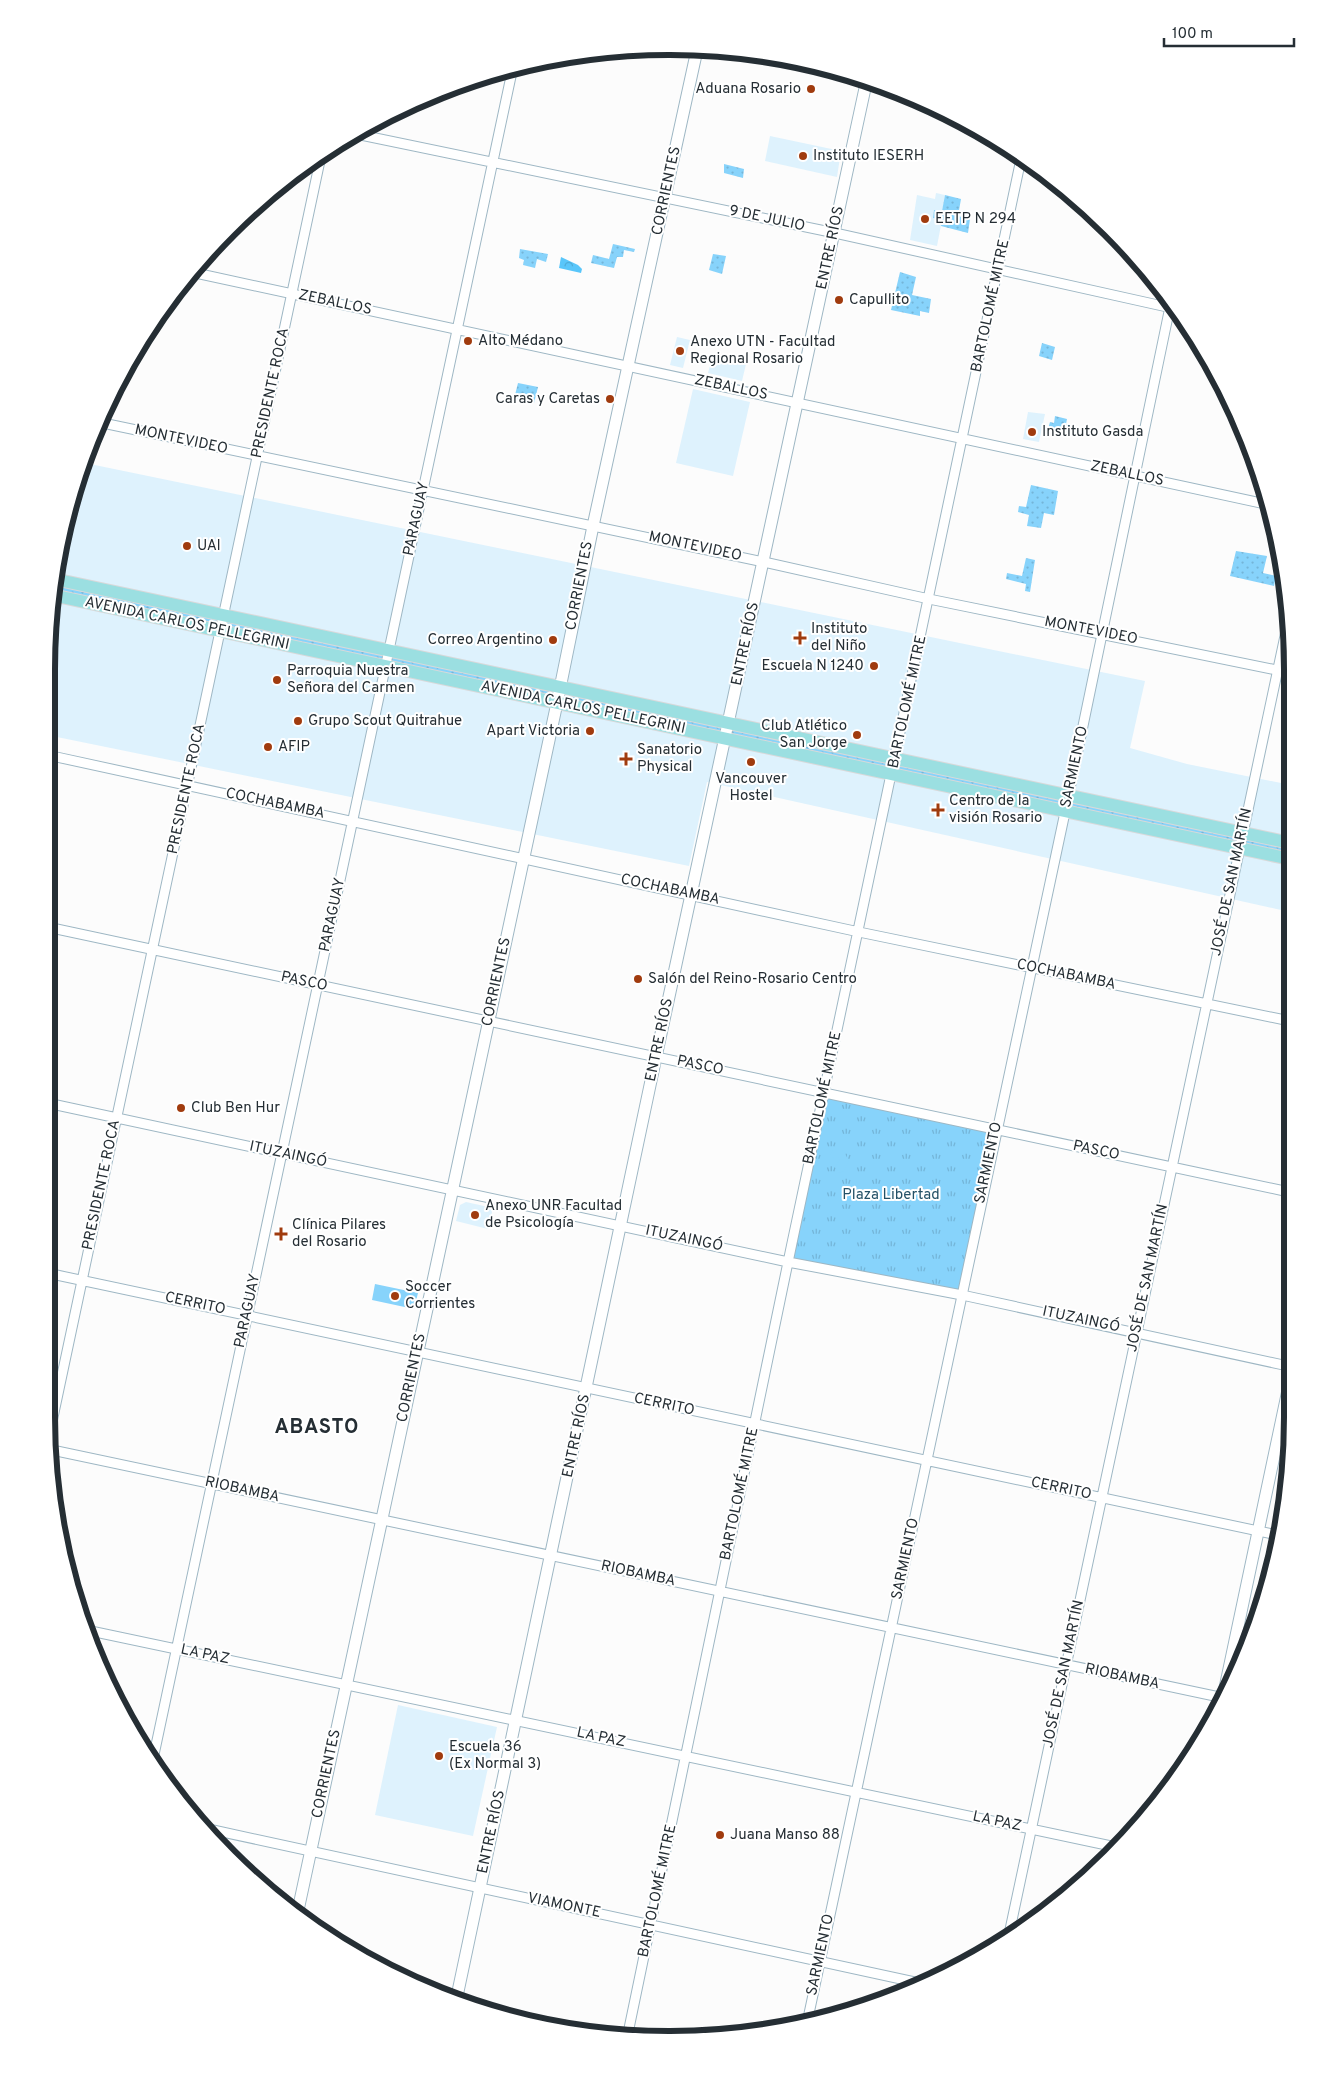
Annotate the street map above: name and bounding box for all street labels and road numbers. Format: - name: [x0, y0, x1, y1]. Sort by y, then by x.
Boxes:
- street label: CORRIENTES: [648, 145, 686, 237]
- street label: 9 DE JULIO: [727, 202, 807, 236]
- street label: ENTRE RÍOS: [812, 204, 849, 291]
- street label: BARTOLOMÉ MITRE: [967, 238, 1014, 374]
- street label: ZEBALLOS: [297, 286, 373, 320]
- street label: PRESIDENTE ROCA: [248, 326, 294, 460]
- street label: ZEBALLOS: [693, 371, 769, 405]
- street label: MONTEVIDEO: [133, 421, 229, 459]
- street label: ZEBALLOS: [1089, 457, 1165, 491]
- street label: PARAGUAY: [400, 480, 434, 558]
- street label: MONTEVIDEO: [647, 528, 743, 566]
- street label: CORRIENTES: [562, 540, 598, 632]
- street label: AVENIDA CARLOS PELLEGRINI: [83, 593, 291, 655]
- street label: ENTRE RÍOS: [727, 600, 764, 687]
- street label: MONTEVIDEO: [1043, 613, 1139, 649]
- street label: BARTOLOMÉ MITRE: [884, 634, 931, 770]
- street label: AVENIDA CARLOS PELLEGRINI: [479, 677, 687, 739]
- street label: PRESIDENTE ROCA: [164, 722, 210, 856]
- street label: SARMIENTO: [1057, 724, 1093, 810]
- street label: COCHABAMBA: [224, 784, 326, 824]
- street label: JOSÉ DE SAN MARTÍN: [1206, 806, 1257, 958]
- street label: COCHABAMBA: [619, 870, 721, 910]
- street label: PARAGUAY: [316, 876, 350, 954]
- street label: CORRIENTES: [478, 936, 516, 1028]
- street label: COCHABAMBA: [1015, 955, 1117, 995]
- street label: PASCO: [279, 968, 329, 996]
- street label: ENTRE RÍOS: [641, 996, 678, 1083]
- street label: BARTOLOMÉ MITRE: [799, 1030, 846, 1166]
- street label: PASCO: [675, 1052, 725, 1080]
- street label: PRESIDENTE ROCA: [79, 1118, 125, 1252]
- street label: SARMIENTO: [971, 1120, 1007, 1206]
- street label: ITUZAINGÓ: [247, 1136, 329, 1173]
- street label: PASCO: [1071, 1137, 1121, 1165]
- street label: JOSÉ DE SAN MARTÍN: [1122, 1202, 1173, 1354]
- street label: ITUZAINGÓ: [643, 1220, 725, 1257]
- street label: PARAGUAY: [231, 1272, 265, 1350]
- street label: CERRITO: [163, 1288, 227, 1320]
- street label: ITUZAINGÓ: [1040, 1301, 1122, 1338]
- street label: CORRIENTES: [393, 1332, 431, 1424]
- street label: CERRITO: [632, 1389, 696, 1421]
- street label: ENTRE RÍOS: [558, 1392, 595, 1479]
- street label: BARTOLOMÉ MITRE: [716, 1426, 763, 1562]
- street label: RIOBAMBA: [203, 1473, 281, 1507]
- street label: CERRITO: [1029, 1473, 1093, 1505]
- street label: SARMIENTO: [888, 1516, 924, 1602]
- street label: RIOBAMBA: [599, 1557, 677, 1591]
- street label: JOSÉ DE SAN MARTÍN: [1038, 1598, 1089, 1750]
- street label: LA PAZ: [179, 1641, 231, 1669]
- street label: RIOBAMBA: [1083, 1660, 1161, 1694]
- street label: LA PAZ: [575, 1724, 627, 1752]
- street label: CORRIENTES: [308, 1728, 346, 1820]
- street label: ENTRE RÍOS: [473, 1788, 510, 1875]
- street label: LA PAZ: [971, 1808, 1023, 1836]
- street label: BARTOLOMÉ MITRE: [634, 1823, 681, 1959]
- street label: VIAMONTE: [525, 1889, 603, 1923]
- street label: SARMIENTO: [803, 1912, 839, 1998]

